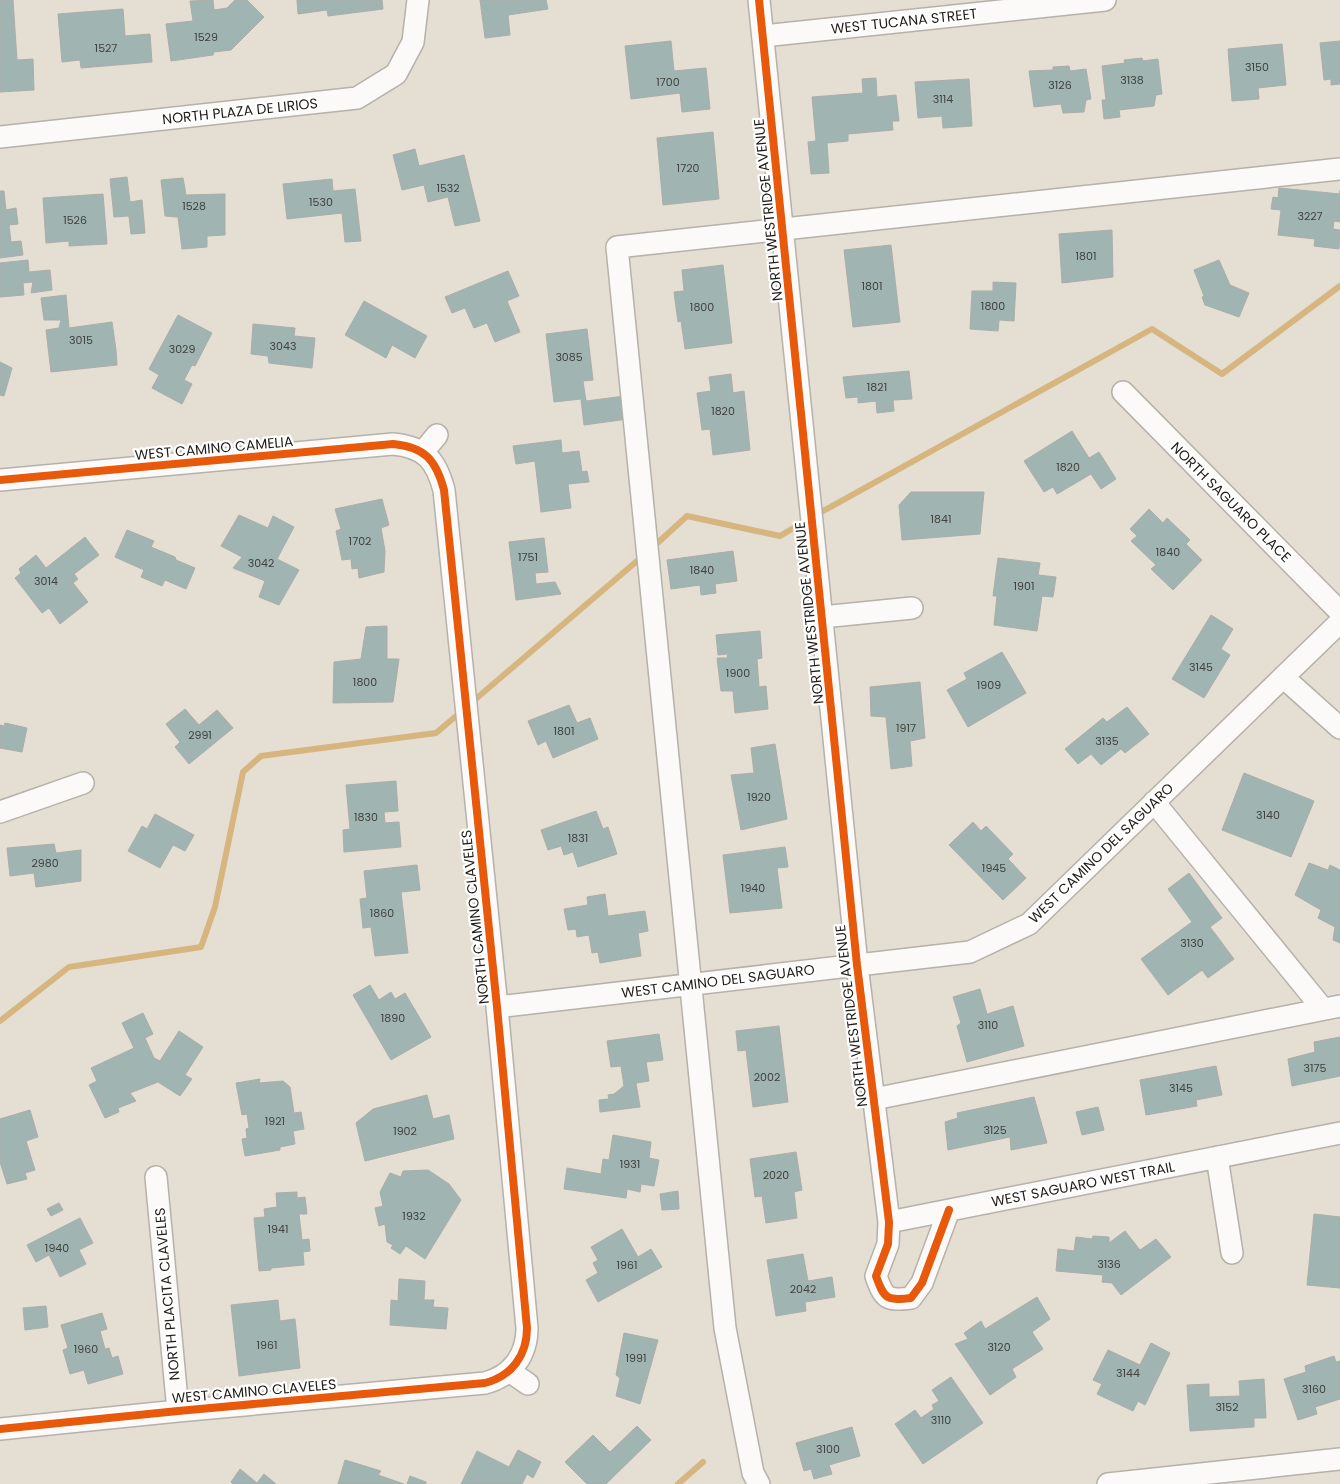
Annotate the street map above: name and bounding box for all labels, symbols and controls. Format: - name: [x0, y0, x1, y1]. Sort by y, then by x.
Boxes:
- street label: WEST TUCANA STREET: [830, 3, 979, 39]
- house number: 1529: [194, 29, 218, 45]
- house number: 1527: [95, 40, 117, 56]
- house number: 3150: [1245, 59, 1269, 75]
- house number: 3138: [1120, 72, 1144, 88]
- house number: 1700: [656, 74, 680, 90]
- house number: 3126: [1048, 77, 1072, 93]
- house number: 3114: [933, 91, 953, 107]
- street label: NORTH PLAZA DE LIRIOS: [161, 93, 319, 129]
- street label: NORTH WESTRIDGE AVENUE: [748, 118, 788, 302]
- house number: 1720: [677, 160, 699, 176]
- house number: 1532: [436, 180, 460, 196]
- house number: 1530: [309, 194, 333, 210]
- house number: 1528: [182, 198, 206, 214]
- house number: 3227: [1297, 208, 1323, 224]
- house number: 1526: [63, 212, 87, 228]
- house number: 1801: [1076, 248, 1096, 264]
- house number: 1801: [862, 278, 882, 294]
- house number: 1800: [981, 298, 1005, 314]
- house number: 1800: [690, 299, 714, 315]
- house number: 3015: [69, 332, 93, 348]
- house number: 3043: [270, 338, 296, 354]
- house number: 3029: [169, 341, 195, 357]
- house number: 3085: [555, 349, 583, 365]
- house number: 1821: [867, 379, 887, 395]
- house number: 1820: [711, 403, 735, 419]
- street label: WEST CAMINO CAMELIA: [134, 431, 294, 465]
- street label: NORTH SAGUARO PLACE: [1166, 437, 1296, 567]
- house number: 1820: [1056, 459, 1080, 475]
- house number: 1841: [931, 511, 951, 527]
- street label: NORTH WESTRIDGE AVENUE: [789, 521, 829, 705]
- house number: 1702: [349, 533, 371, 549]
- house number: 1840: [1156, 544, 1180, 560]
- house number: 1751: [518, 549, 538, 565]
- house number: 3042: [248, 555, 274, 571]
- house number: 1840: [690, 562, 714, 578]
- house number: 3014: [34, 573, 58, 589]
- house number: 1901: [1014, 578, 1034, 594]
- house number: 3145: [1189, 659, 1213, 675]
- house number: 1900: [726, 665, 750, 681]
- house number: 1800: [353, 674, 377, 690]
- house number: 1909: [977, 677, 1001, 693]
- house number: 1917: [896, 720, 916, 736]
- house number: 1801: [554, 723, 574, 739]
- house number: 2991: [188, 727, 212, 743]
- house number: 3135: [1095, 733, 1119, 749]
- street label: WEST CAMINO DEL SAGUARO: [1024, 778, 1178, 928]
- house number: 1920: [747, 789, 771, 805]
- house number: 3140: [1256, 807, 1280, 823]
- house number: 1830: [354, 809, 378, 825]
- street label: NORTH CAMINO CLAVELES: [456, 829, 494, 1005]
- house number: 1831: [568, 830, 588, 846]
- house number: 2980: [31, 855, 59, 871]
- house number: 1945: [982, 860, 1006, 876]
- house number: 1940: [741, 880, 765, 896]
- house number: 1860: [370, 905, 394, 921]
- street label: NORTH WESTRIDGE AVENUE: [830, 924, 872, 1108]
- house number: 3130: [1180, 935, 1204, 951]
- street label: WEST CAMINO DEL SAGUARO: [620, 959, 816, 1003]
- house number: 1890: [381, 1010, 405, 1026]
- house number: 3110: [978, 1017, 998, 1033]
- house number: 3175: [1304, 1060, 1327, 1076]
- house number: 2002: [754, 1069, 780, 1085]
- house number: 3145: [1169, 1080, 1193, 1096]
- house number: 1921: [265, 1113, 285, 1129]
- house number: 3125: [983, 1122, 1007, 1138]
- house number: 1902: [393, 1123, 417, 1139]
- house number: 1931: [620, 1156, 640, 1172]
- street label: WEST SAGUARO WEST TRAIL: [990, 1156, 1176, 1212]
- house number: 2020: [763, 1167, 789, 1183]
- street label: NORTH PLACITA CLAVELES: [149, 1207, 185, 1381]
- house number: 1932: [402, 1208, 426, 1224]
- house number: 1941: [268, 1221, 288, 1237]
- house number: 1940: [45, 1240, 69, 1256]
- house number: 3136: [1097, 1256, 1121, 1272]
- house number: 1961: [617, 1257, 637, 1273]
- house number: 2042: [790, 1281, 816, 1297]
- house number: 1961: [257, 1337, 277, 1353]
- house number: 3120: [987, 1339, 1011, 1355]
- house number: 1960: [74, 1341, 98, 1357]
- house number: 1991: [626, 1350, 646, 1366]
- house number: 3144: [1116, 1365, 1140, 1381]
- street label: WEST CAMINO CLAVELES: [171, 1374, 337, 1408]
- house number: 3160: [1302, 1381, 1326, 1397]
- house number: 3152: [1215, 1399, 1239, 1415]
- house number: 3110: [931, 1412, 951, 1428]
- house number: 3100: [816, 1441, 840, 1457]

